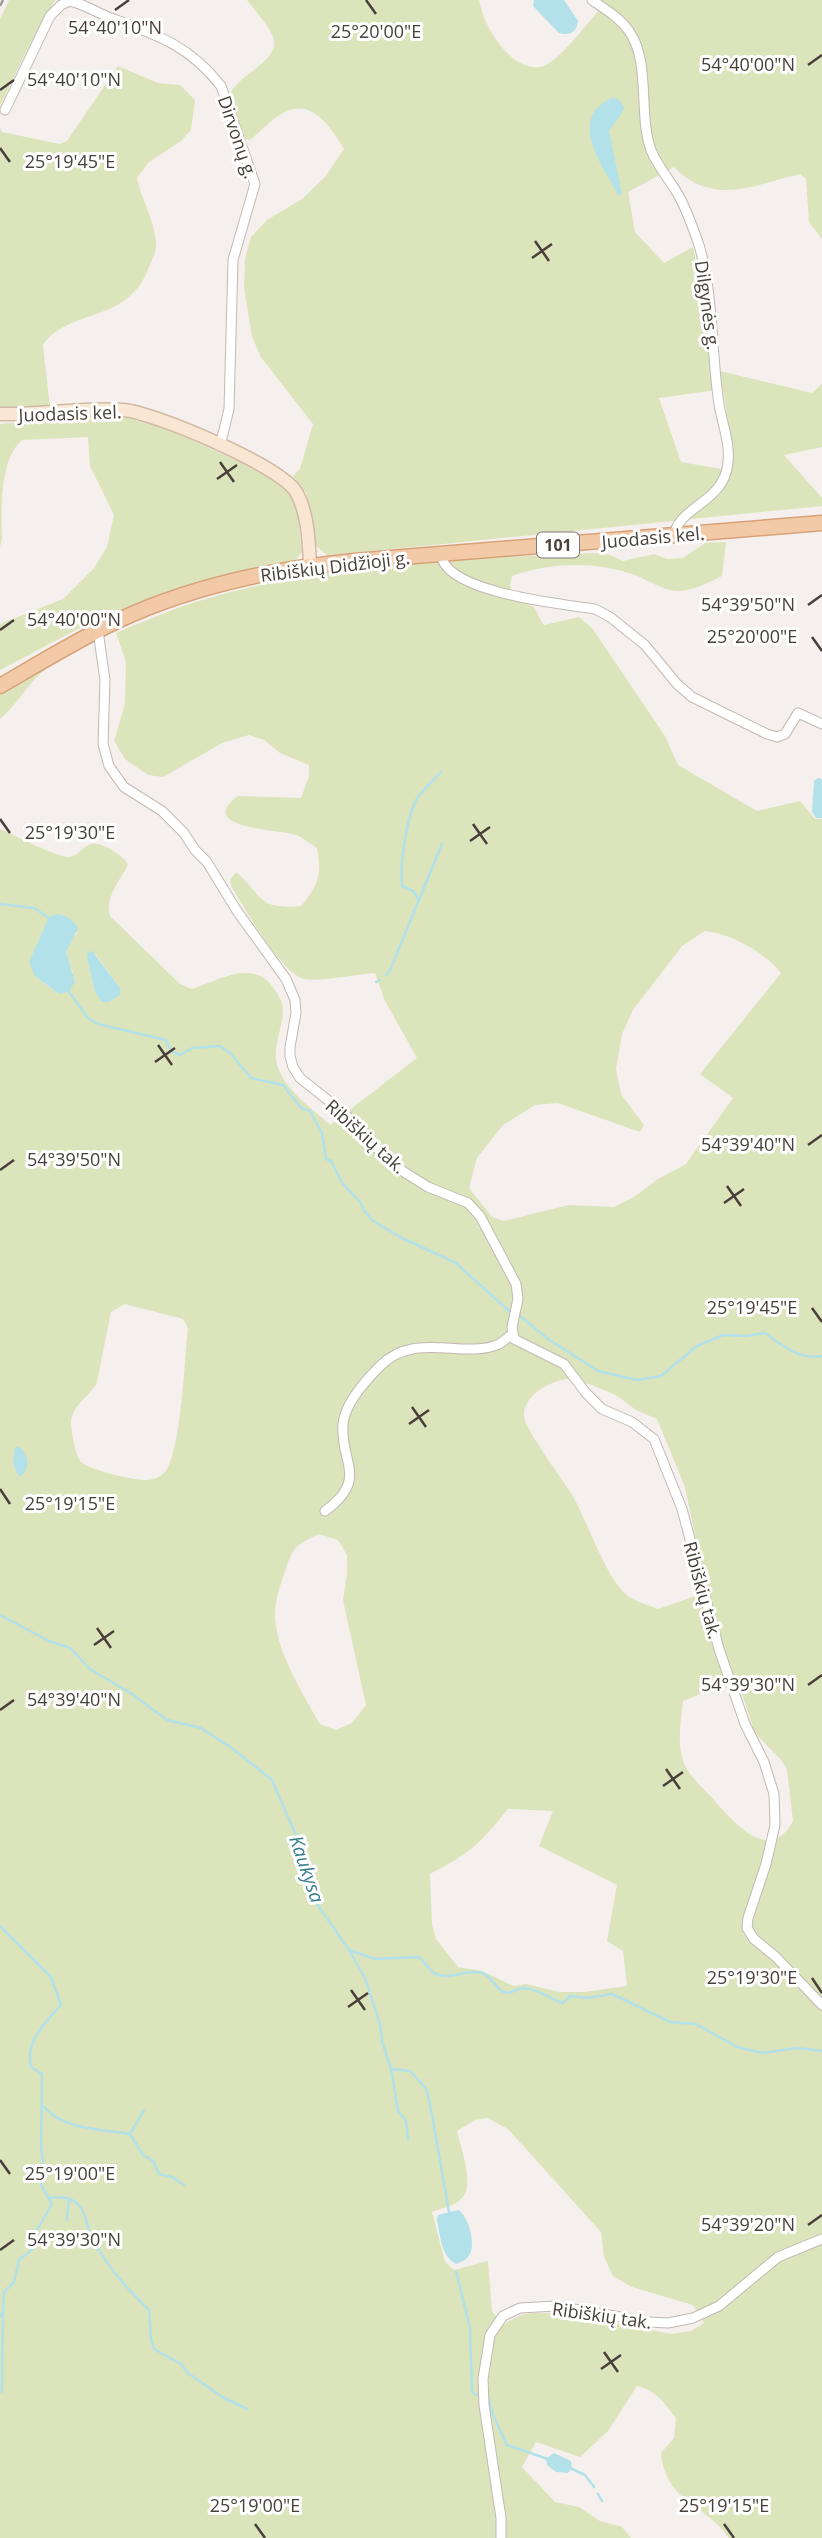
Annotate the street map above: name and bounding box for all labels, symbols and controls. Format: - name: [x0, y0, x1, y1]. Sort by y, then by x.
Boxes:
- text: 54°40'10"N: [68, 15, 162, 39]
- text: 25°20'00"E: [331, 19, 421, 43]
- text: 54°40'00"N: [701, 52, 795, 76]
- text: 54°40'10"N: [27, 67, 121, 91]
- street label: Dirvonų g.: [213, 92, 263, 182]
- text: 25°19'45"E: [25, 149, 115, 173]
- street label: Dilgynės g.: [690, 259, 726, 351]
- street label: Juodasis kel.: [16, 399, 122, 427]
- street label: Juodasis kel.: [599, 521, 705, 554]
- road number: 101: [537, 532, 579, 558]
- street label: Ribiškių Didžioji g.: [259, 545, 411, 587]
- text: 54°39'50"N: [701, 592, 795, 616]
- text: 54°40'00"N: [27, 607, 121, 631]
- text: 25°20'00"E: [707, 624, 797, 648]
- text: 25°19'30"E: [25, 820, 115, 844]
- street label: Ribiškių tak.: [321, 1094, 411, 1178]
- text: 54°39'40"N: [701, 1132, 795, 1156]
- text: 54°39'50"N: [27, 1147, 121, 1171]
- text: 25°19'45"E: [707, 1295, 797, 1319]
- text: 25°19'15"E: [25, 1491, 115, 1515]
- street label: Ribiškių tak.: [678, 1539, 728, 1641]
- text: 54°39'30"N: [701, 1672, 795, 1696]
- text: 54°39'40"N: [27, 1687, 121, 1711]
- water label: Kaukysa: [283, 1832, 331, 1906]
- text: 25°19'30"E: [707, 1965, 797, 1989]
- text: 25°19'00"E: [25, 2161, 115, 2185]
- text: 54°39'20"N: [701, 2212, 795, 2236]
- text: 54°39'30"N: [27, 2227, 121, 2251]
- street label: Ribiškių tak.: [551, 2296, 653, 2334]
- text: 25°19'00"E: [210, 2493, 300, 2517]
- text: 25°19'15"E: [679, 2493, 769, 2517]

